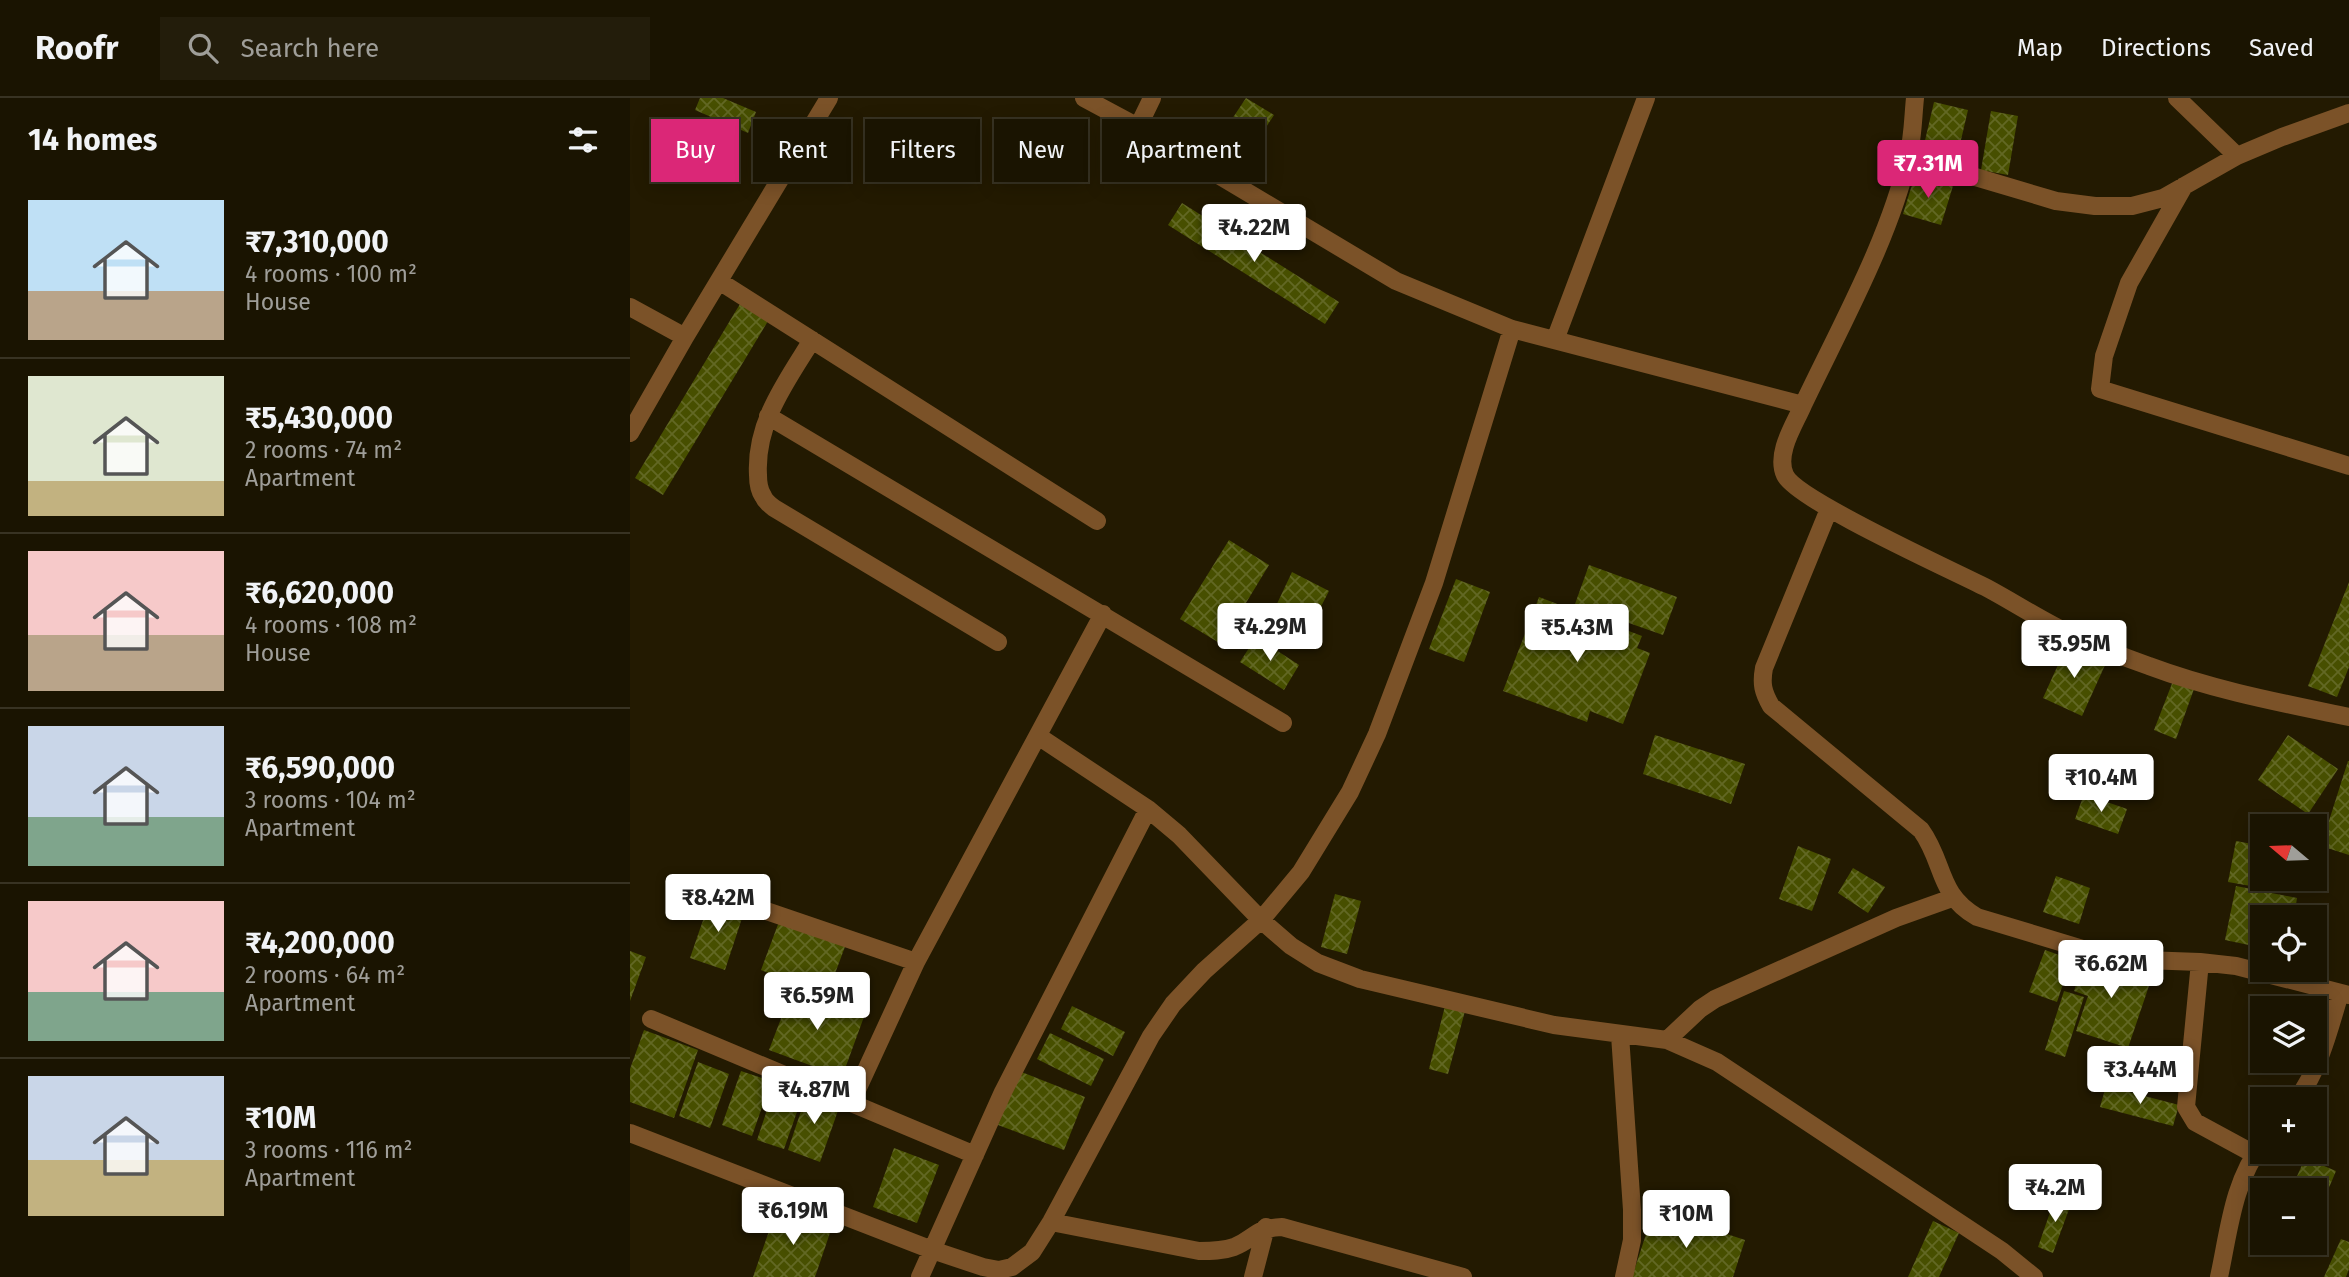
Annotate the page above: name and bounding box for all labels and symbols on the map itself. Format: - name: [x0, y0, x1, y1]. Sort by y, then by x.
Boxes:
- pin: ₹7.31M: [1871, 140, 1985, 200]
- pin: ₹4.22M: [1197, 204, 1311, 264]
- pin: ₹4.29M: [1213, 603, 1327, 663]
- pin: ₹5.43M: [1520, 604, 1634, 664]
- pin: ₹5.95M: [2017, 620, 2131, 680]
- pin: ₹10.4M: [2044, 754, 2158, 814]
- north arrow: [2250, 814, 2328, 891]
- pin: ₹8.42M: [661, 874, 775, 934]
- pin: ₹6.62M: [2054, 940, 2168, 1000]
- pin: ₹6.59M: [760, 972, 874, 1032]
- pin: ₹3.44M: [2083, 1046, 2197, 1106]
- pin: ₹4.87M: [757, 1066, 871, 1126]
- pin: ₹4.2M: [2006, 1164, 2104, 1224]
- pin: ₹6.19M: [736, 1188, 850, 1247]
- pin: ₹10M: [1645, 1190, 1727, 1250]

